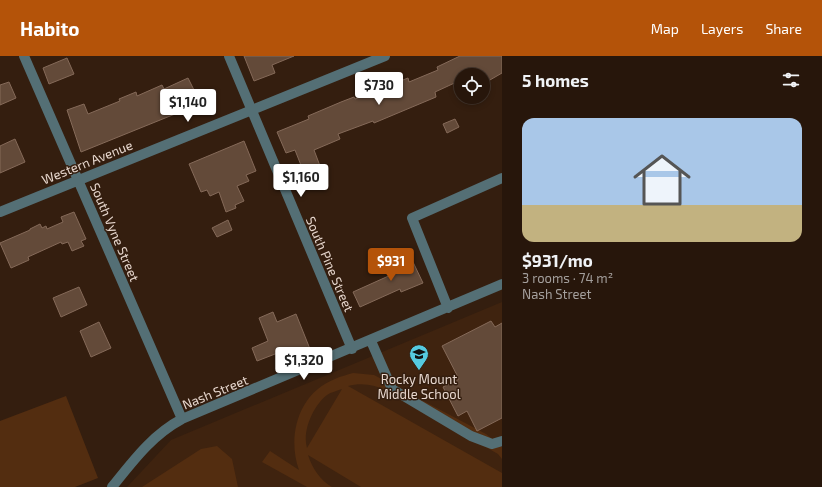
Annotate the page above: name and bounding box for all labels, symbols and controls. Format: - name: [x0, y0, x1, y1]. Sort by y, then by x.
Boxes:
- text: Habito: [20, 17, 80, 40]
- text: Map: [651, 20, 679, 37]
- text: Layers: [701, 20, 743, 37]
- text: Share: [765, 20, 802, 37]
- map controls: [454, 68, 490, 104]
- button: locate: [454, 68, 490, 104]
- icon: filters: [780, 69, 802, 91]
- text: 5 homes: [522, 70, 589, 90]
- pin: $730: [355, 72, 403, 106]
- text: $730: [364, 77, 394, 93]
- pin: $1,140: [155, 89, 221, 123]
- text: $1,140: [169, 94, 207, 110]
- street label: Western Avenue: [39, 136, 135, 187]
- icon: home: [626, 144, 698, 216]
- pin: $1,160: [268, 164, 334, 198]
- text: $1,160: [282, 169, 320, 185]
- street label: South Vyne Street: [87, 180, 143, 284]
- street label: South Pine Street: [303, 214, 357, 314]
- pin: $931: [367, 248, 415, 282]
- text: $931/mo: [522, 250, 593, 270]
- text: $931: [377, 253, 405, 269]
- text: 3 rooms · 74 m²: [522, 270, 613, 286]
- text: Nash Street: [522, 286, 592, 302]
- school or university icon: Rocky Mount Middle School: [408, 343, 430, 371]
- pin: $1,320: [271, 347, 337, 381]
- text: $1,320: [284, 352, 324, 368]
- place label: Rocky Mount Middle School: [377, 371, 461, 402]
- street label: Nash Street: [180, 372, 250, 412]

